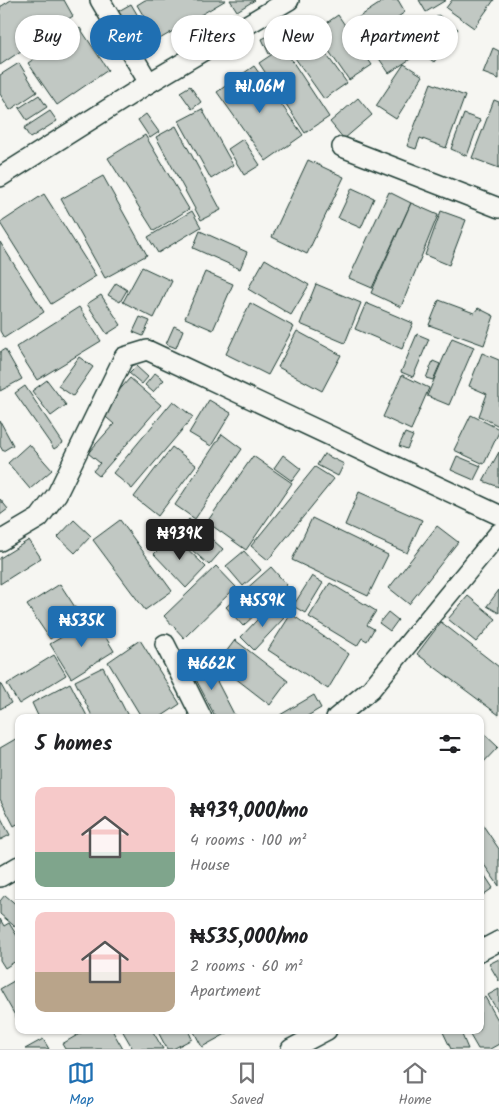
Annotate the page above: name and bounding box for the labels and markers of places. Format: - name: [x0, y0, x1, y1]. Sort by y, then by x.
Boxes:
- pin: ₦1.06M: [219, 72, 301, 114]
- pin: ₦939K: [145, 518, 215, 561]
- pin: ₦559K: [228, 586, 298, 628]
- pin: ₦535K: [47, 606, 117, 648]
- pin: ₦662K: [177, 648, 247, 691]

